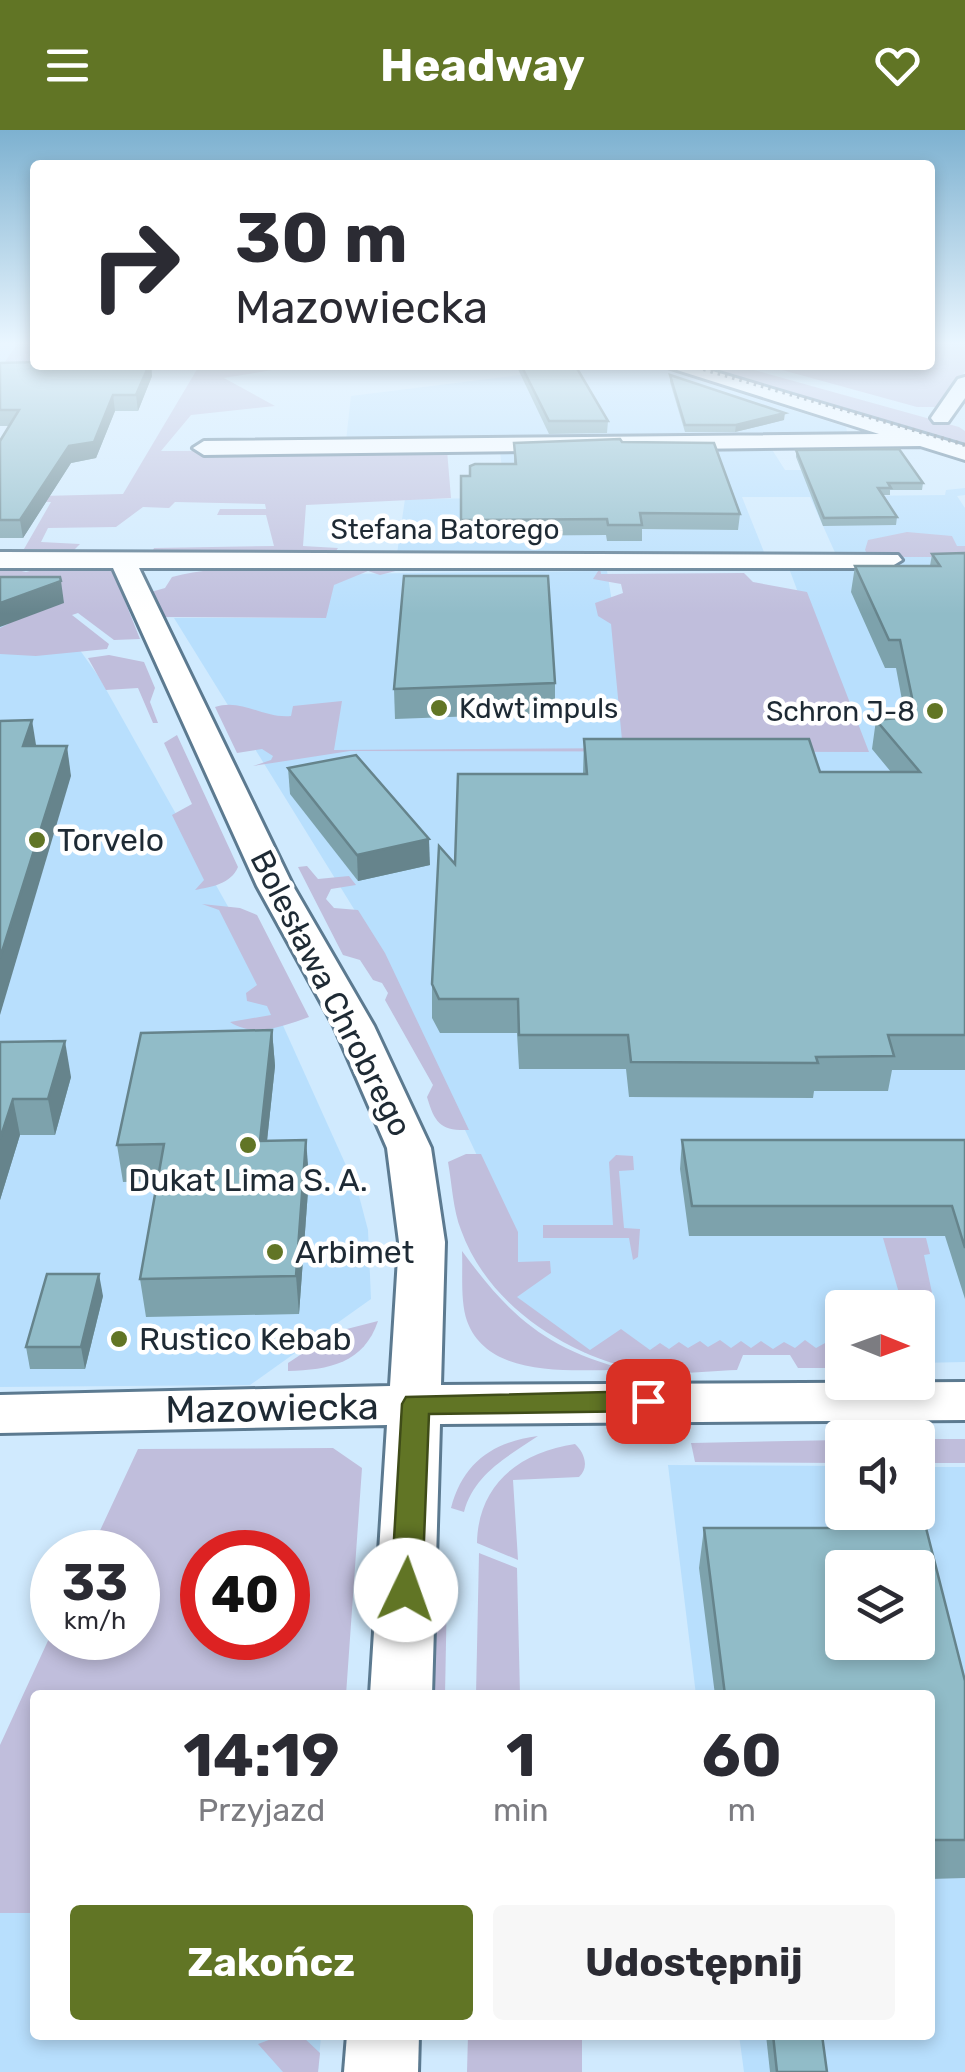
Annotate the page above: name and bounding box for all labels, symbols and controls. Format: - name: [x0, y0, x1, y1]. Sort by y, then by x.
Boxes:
- icon: menu: [40, 38, 95, 93]
- icon: heart: [870, 38, 925, 93]
- text: Headway: [380, 39, 585, 92]
- text: 30 m: [235, 197, 408, 280]
- icon: right: [70, 200, 200, 330]
- text: Mazowiecka: [235, 281, 488, 334]
- street label: Stefana Batorego: [330, 513, 560, 546]
- place label: Kdwt impuls: [459, 692, 618, 725]
- place label: Schron J-8: [766, 695, 915, 728]
- marker: Kdwt impuls: [428, 697, 450, 719]
- marker: Schron J-8: [924, 700, 946, 722]
- place label: Torvelo: [57, 821, 164, 859]
- marker: Torvelo: [26, 829, 48, 851]
- street label: Bolesława Chrobrego: [242, 844, 420, 1142]
- marker: Dukat Lima S. A.: [237, 1134, 259, 1156]
- place label: Dukat Lima S. A.: [128, 1161, 368, 1199]
- place label: Arbimet: [295, 1233, 414, 1271]
- marker: Arbimet: [264, 1241, 286, 1263]
- north arrow: [825, 1290, 935, 1400]
- map controls: [825, 1290, 935, 1660]
- place label: Rustico Kebab: [139, 1320, 352, 1358]
- marker: Rustico Kebab: [108, 1328, 130, 1350]
- pin: [606, 1359, 691, 1444]
- icon: arrive: [621, 1374, 676, 1429]
- street label: Mazowiecka: [165, 1383, 379, 1433]
- button: sound: [825, 1420, 935, 1530]
- speed limit sign: 40: [180, 1530, 310, 1660]
- position arrow: [354, 1538, 458, 1642]
- button: layers: [825, 1550, 935, 1660]
- text: 33: [62, 1553, 128, 1613]
- text: km/h: [64, 1606, 126, 1635]
- text: 14:19: [183, 1720, 340, 1791]
- text: 1: [506, 1720, 536, 1791]
- text: 60: [702, 1720, 782, 1791]
- text: Przyjazd: [198, 1791, 325, 1829]
- text: min: [493, 1791, 549, 1829]
- text: m: [728, 1791, 756, 1829]
- button: Zakończ: [70, 1905, 473, 2020]
- button: Udostępnij: [493, 1905, 895, 2020]

